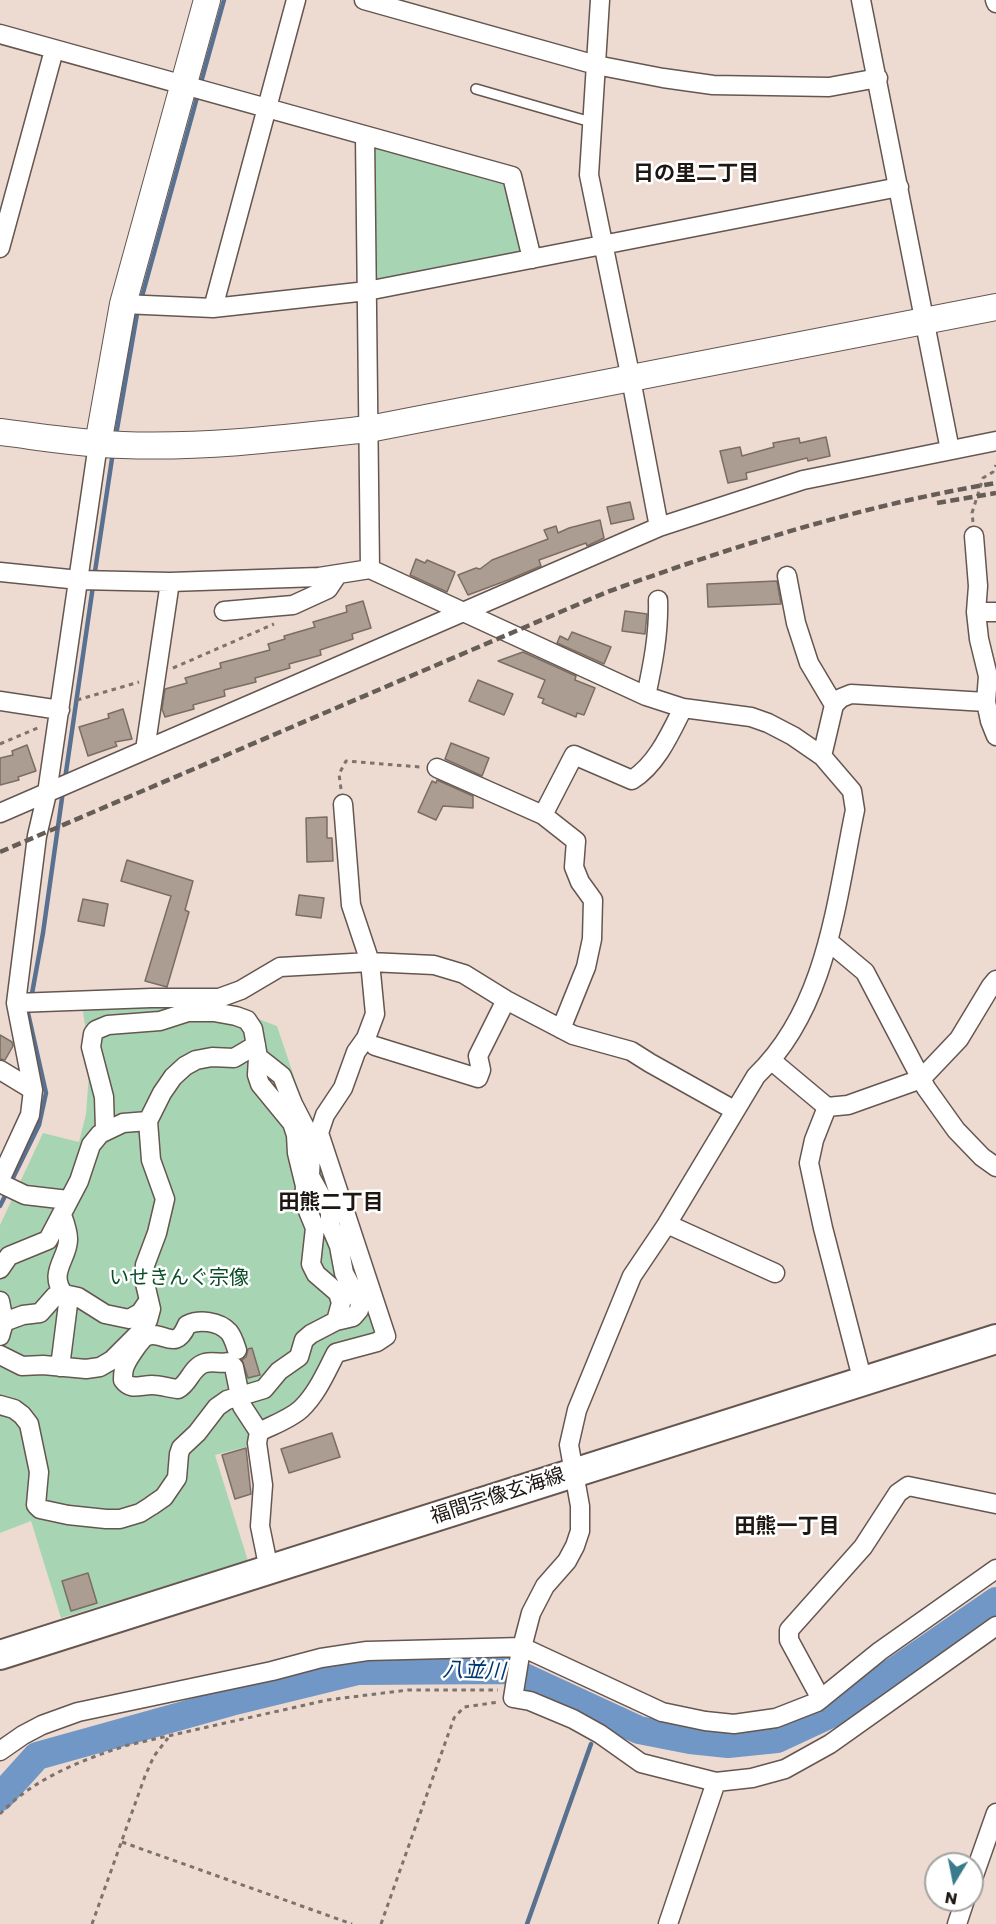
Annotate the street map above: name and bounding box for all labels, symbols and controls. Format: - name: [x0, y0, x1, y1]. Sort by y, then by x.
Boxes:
- district label: 日の里二丁目: [633, 162, 759, 188]
- district label: 田熊二丁目: [279, 1191, 383, 1217]
- park label: いせきんぐ宗像: [109, 1267, 249, 1291]
- street label: 福間宗像玄海線: [428, 1464, 568, 1530]
- district label: 田熊一丁目: [735, 1515, 839, 1541]
- water label: 八並川: [442, 1658, 506, 1686]
- north arrow: [924, 1852, 984, 1912]
- text: N: [943, 1886, 959, 1911]

